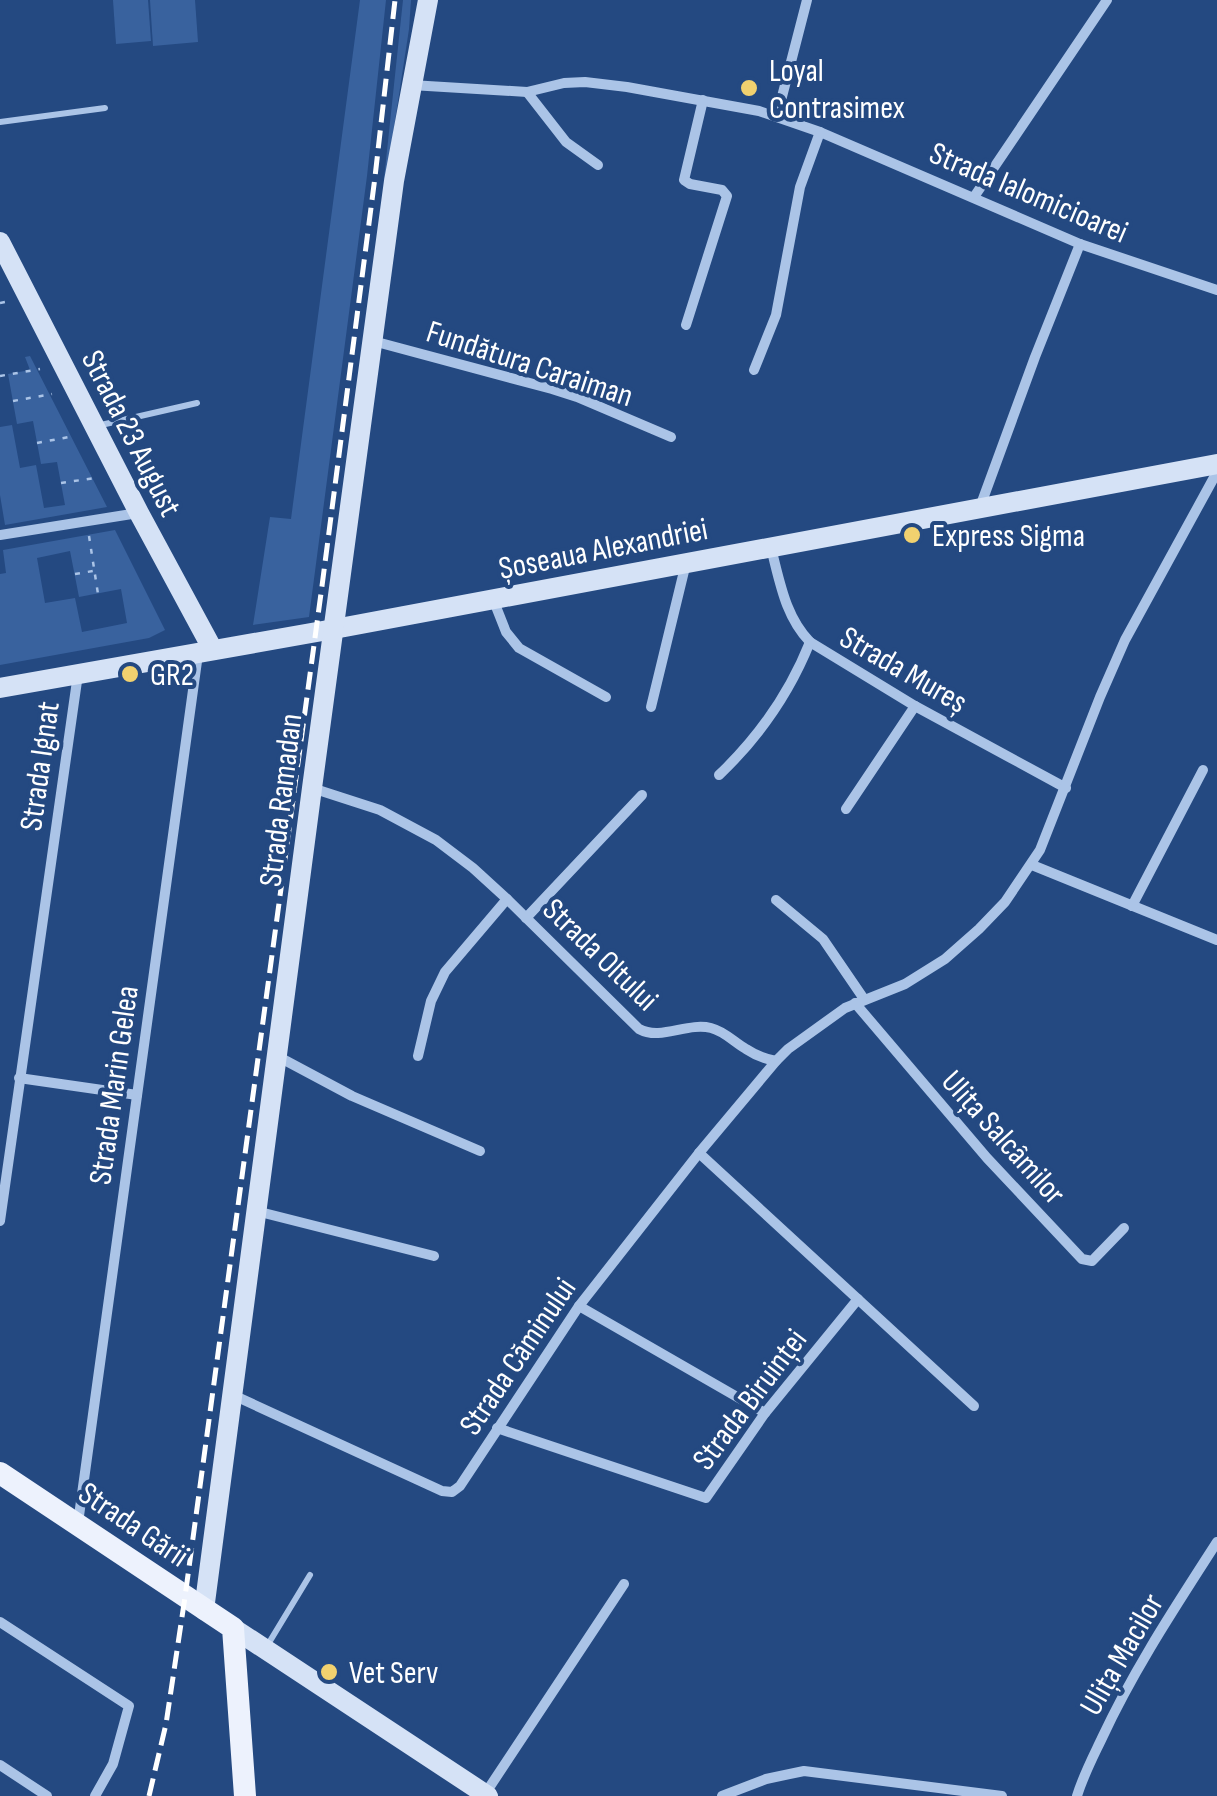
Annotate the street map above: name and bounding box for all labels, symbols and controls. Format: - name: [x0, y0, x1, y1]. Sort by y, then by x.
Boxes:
- place label: Loyal Contrasimex: [769, 52, 905, 128]
- marker: Loyal Contrasimex: [738, 77, 760, 99]
- street label: Strada Ialomicioarei: [923, 134, 1133, 253]
- street label: Fundătura Caraiman: [421, 313, 638, 416]
- street label: Strada 23 August: [72, 344, 189, 523]
- street label: Șoseaua Alexandriei: [495, 510, 711, 589]
- place label: Express Sigma: [932, 517, 1085, 556]
- marker: Express Sigma: [901, 524, 923, 546]
- street label: Strada Mureș: [833, 618, 974, 722]
- place label: GR2: [150, 656, 194, 695]
- marker: GR2: [119, 663, 141, 685]
- street label: Strada Ignat: [12, 699, 69, 833]
- street label: Strada Ramadan: [252, 711, 311, 889]
- street label: Strada Oltului: [534, 891, 666, 1020]
- street label: Strada Marin Gelea: [81, 983, 148, 1187]
- street label: Ulița Salcâmilor: [933, 1063, 1073, 1213]
- street label: Strada Căminului: [451, 1271, 585, 1443]
- street label: Strada Biruinței: [685, 1322, 816, 1478]
- street label: Strada Gării: [71, 1474, 196, 1576]
- street label: Ulița Macilor: [1072, 1587, 1173, 1722]
- place label: Vet Serv: [349, 1654, 438, 1693]
- marker: Vet Serv: [318, 1661, 340, 1683]

